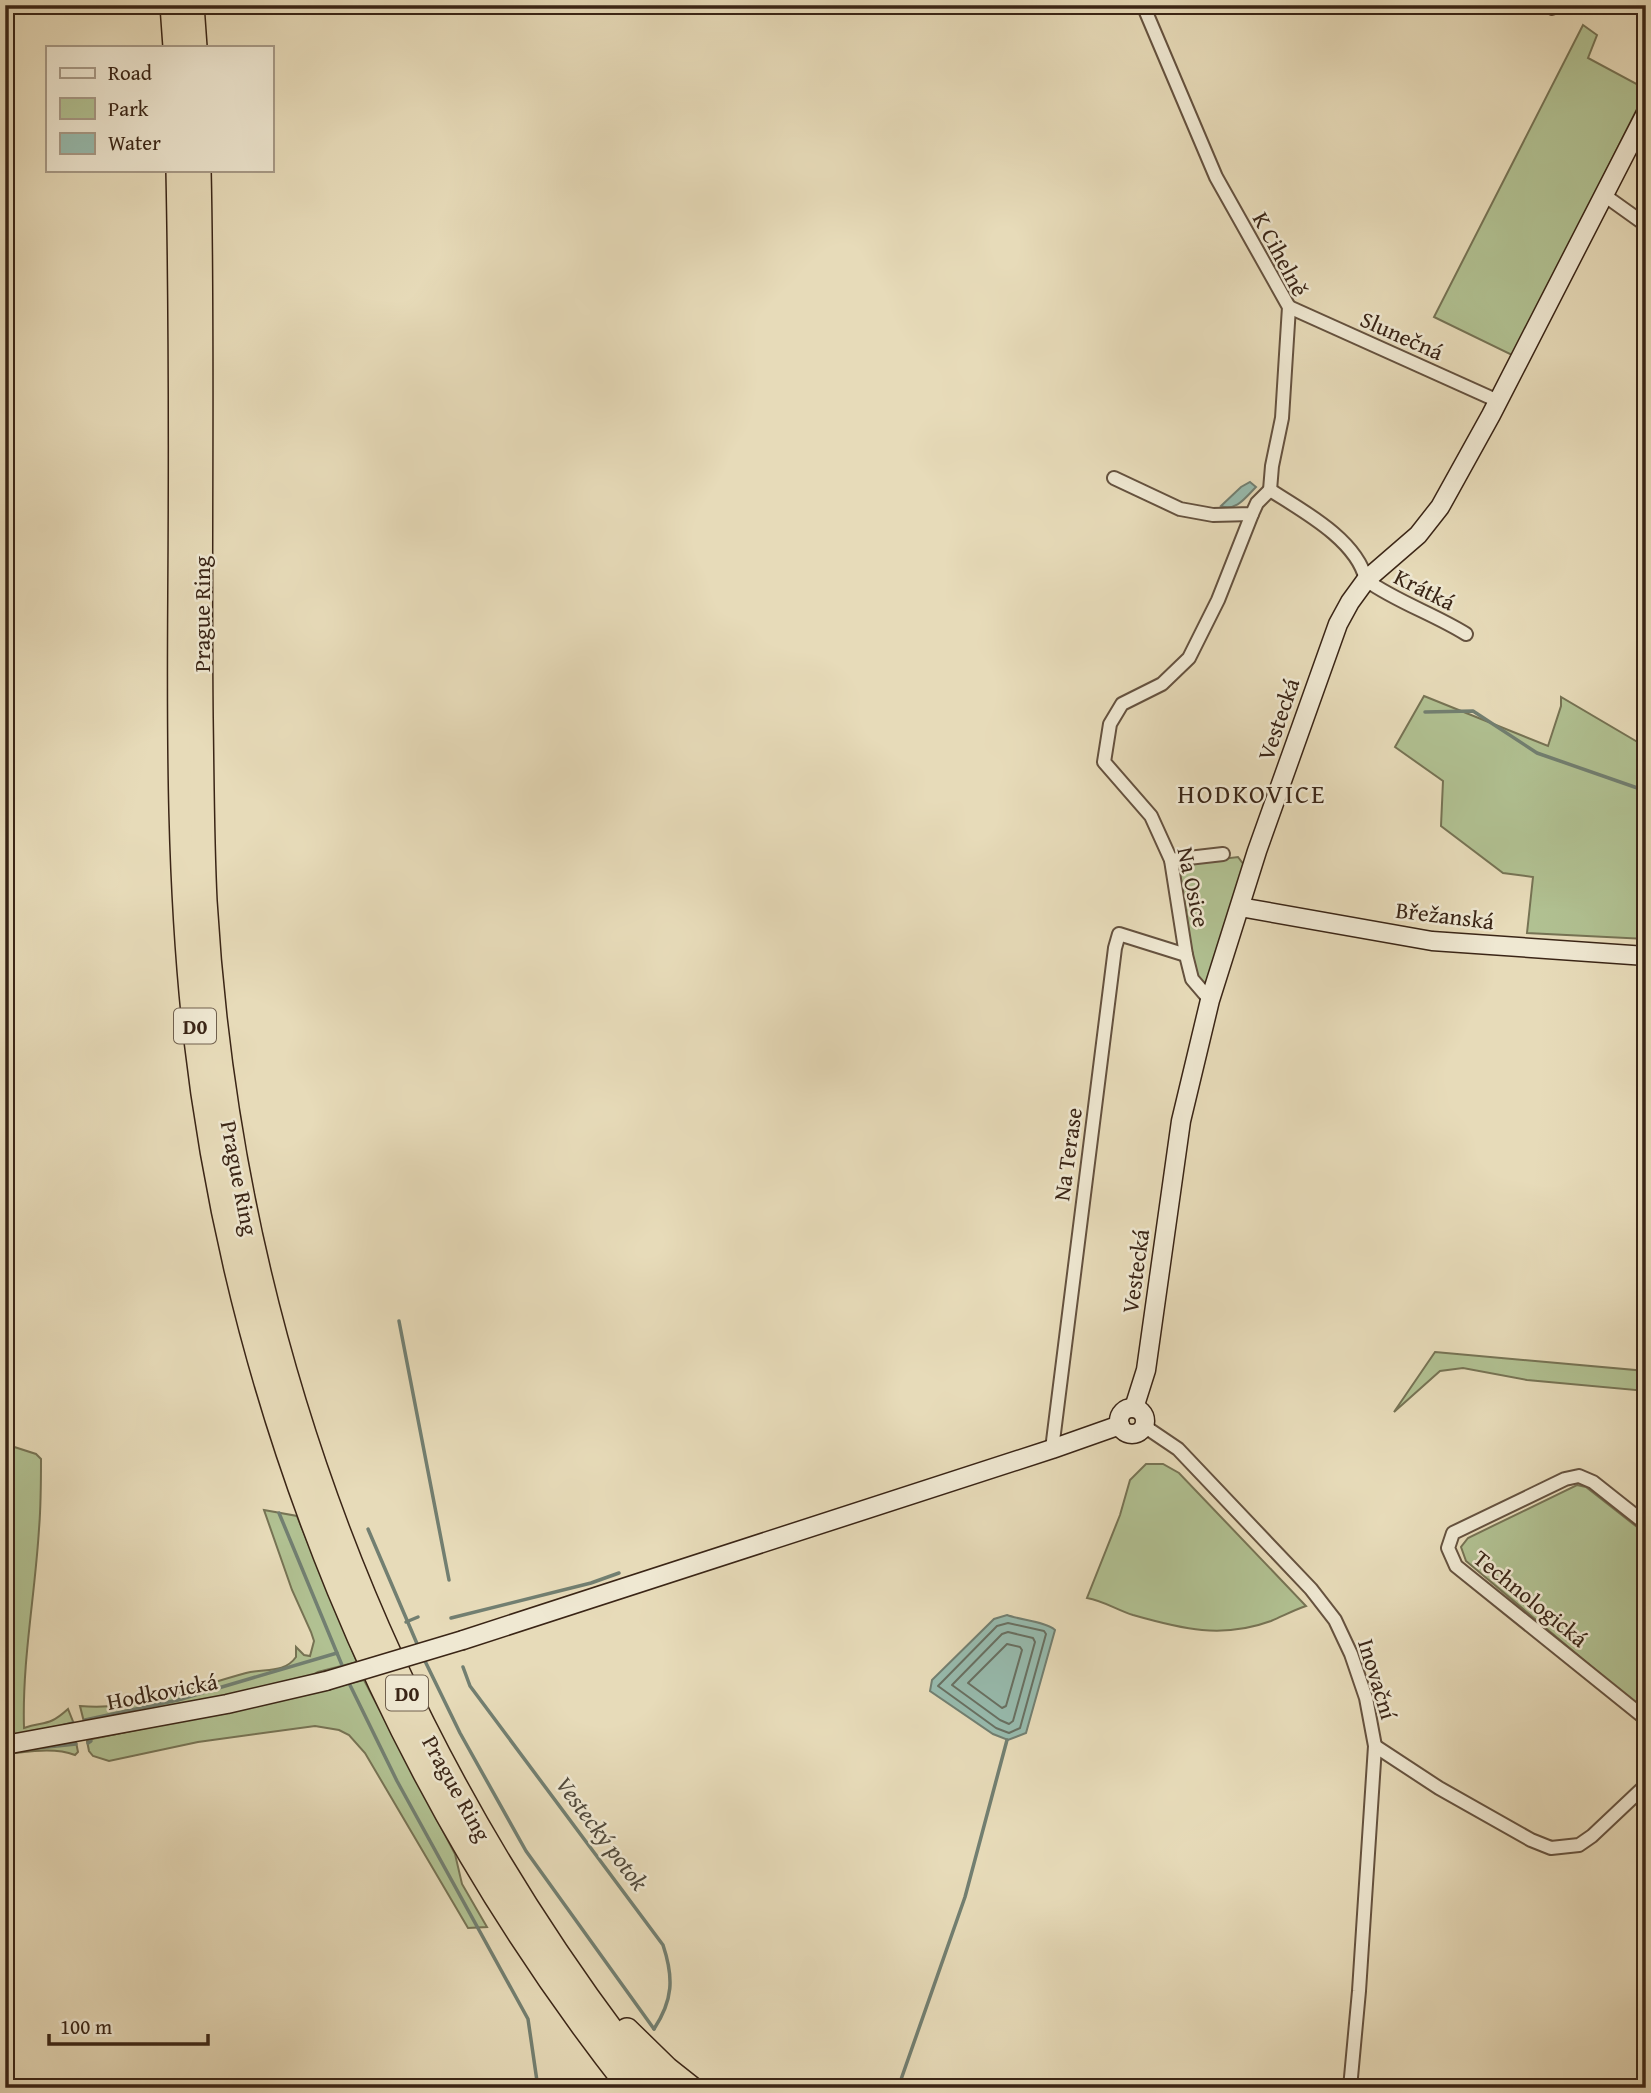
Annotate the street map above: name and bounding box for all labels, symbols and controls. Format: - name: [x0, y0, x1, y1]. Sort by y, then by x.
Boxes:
- legend: [46, 46, 273, 172]
- text: Road: [108, 57, 153, 88]
- text: Park: [108, 93, 149, 124]
- text: Water: [108, 127, 161, 158]
- street label: K Cihelně: [1245, 206, 1317, 302]
- street label: Slunečná: [1355, 302, 1449, 368]
- street label: Prague Ring: [185, 555, 218, 672]
- street label: Krátká: [1389, 560, 1461, 618]
- street label: Vestecká: [1249, 673, 1307, 765]
- district label: HODKOVICE: [1178, 774, 1326, 813]
- street label: Na Osice: [1169, 844, 1219, 930]
- street label: Břežanská: [1394, 893, 1496, 937]
- road number: D0: [174, 1009, 216, 1044]
- street label: Na Terase: [1044, 1105, 1090, 1203]
- street label: Prague Ring: [213, 1118, 267, 1239]
- street label: Vestecká: [1113, 1227, 1157, 1315]
- street label: Technologická: [1467, 1542, 1595, 1655]
- street label: Inovační: [1350, 1635, 1406, 1724]
- street label: Hodkovická: [104, 1664, 220, 1718]
- road number: D0: [386, 1676, 428, 1710]
- street label: Prague Ring: [414, 1729, 500, 1847]
- water label: Vestecký potok: [547, 1768, 657, 1898]
- scale bar: [49, 2002, 208, 2046]
- text: 100 m: [60, 2011, 112, 2042]

